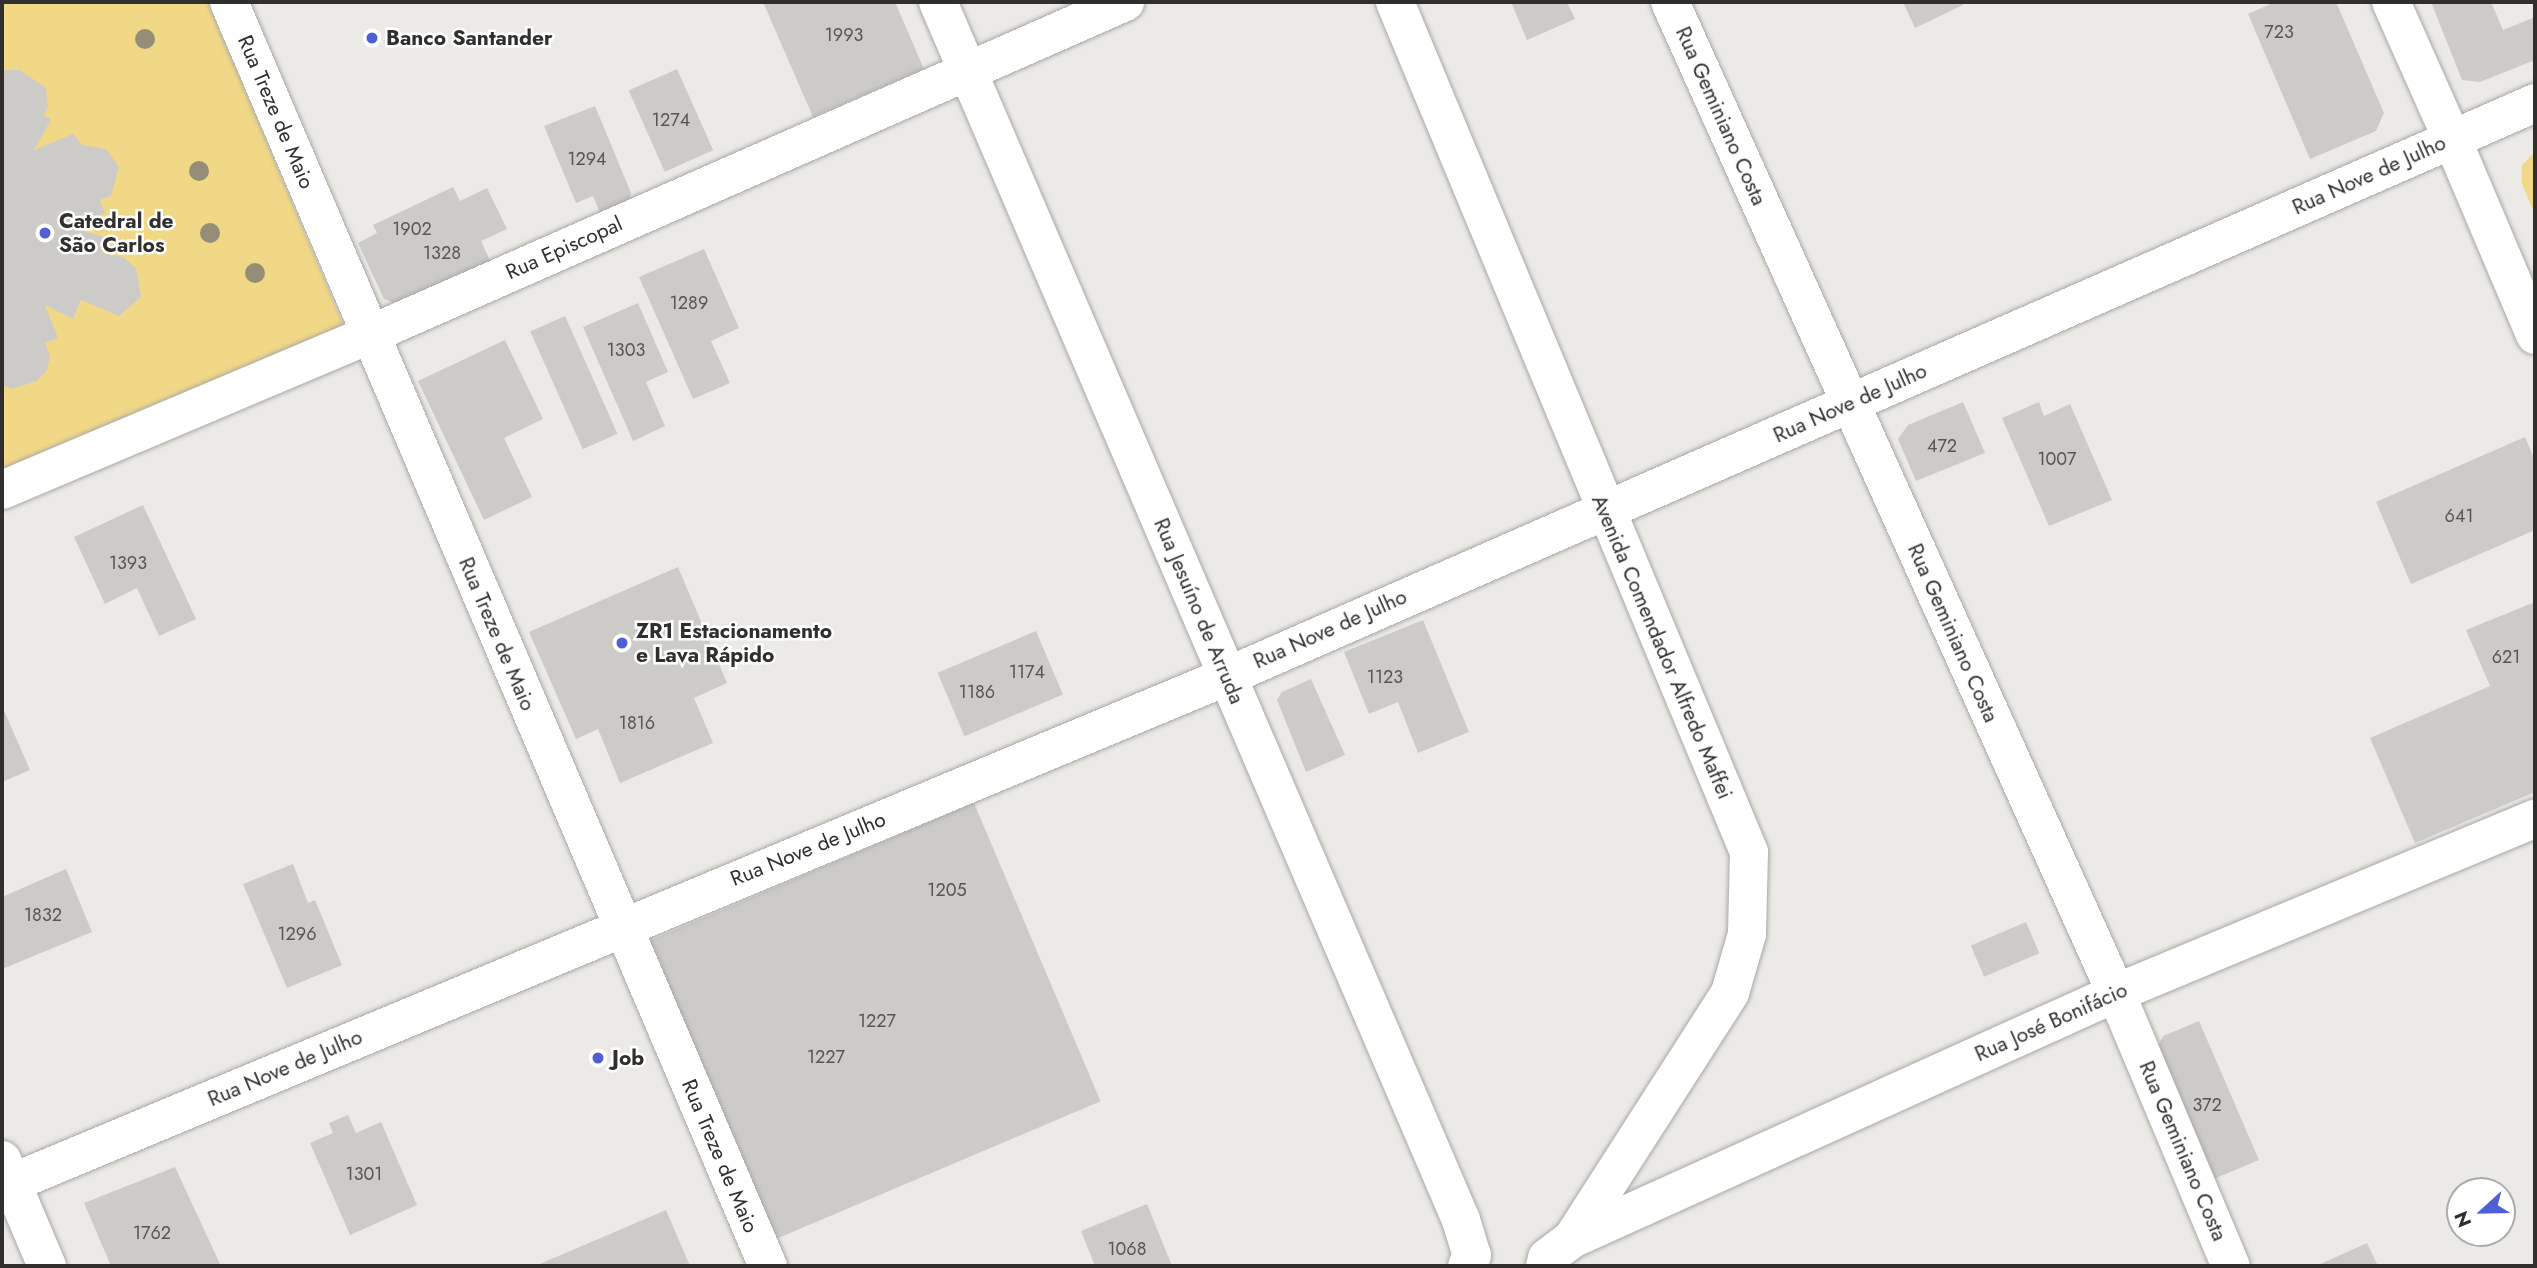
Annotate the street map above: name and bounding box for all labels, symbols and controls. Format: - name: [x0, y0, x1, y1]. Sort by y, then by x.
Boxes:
- house number: 723: [2264, 21, 2294, 43]
- street label: Rua Geminiano Costa: [1670, 23, 1772, 209]
- house number: 1993: [825, 24, 863, 46]
- place label: Banco Santander: [386, 25, 553, 51]
- marker: Banco Santander: [364, 30, 380, 46]
- street label: Rua Treze de Maio: [232, 31, 320, 193]
- house number: 1274: [652, 109, 690, 131]
- street label: Rua Nove de Julho: [2288, 130, 2450, 220]
- house number: 1294: [567, 148, 607, 170]
- place label: Catedral de São Carlos: [59, 208, 174, 258]
- street label: Rua Episcopal: [502, 211, 626, 285]
- house number: 1902: [392, 218, 432, 240]
- marker: Catedral de São Carlos: [37, 225, 53, 241]
- house number: 1328: [423, 242, 461, 264]
- house number: 1289: [670, 292, 708, 314]
- house number: 1303: [607, 339, 645, 361]
- street label: Rua Nove de Julho: [1769, 358, 1931, 448]
- house number: 472: [1927, 435, 1957, 457]
- house number: 1007: [2037, 448, 2077, 470]
- street label: Avenida Comendador Alfredo Maffei: [1586, 491, 1738, 803]
- house number: 641: [2445, 505, 2473, 527]
- street label: Rua Jesuíno de Arruda: [1148, 514, 1250, 708]
- street label: Rua Geminiano Costa: [1902, 540, 2004, 726]
- house number: 1393: [109, 552, 147, 574]
- street label: Rua Treze de Maio: [453, 553, 541, 715]
- street label: Rua Nove de Julho: [1249, 584, 1411, 674]
- place label: ZR1 Estacionamento e Lava Rápido: [636, 618, 832, 668]
- marker: ZR1 Estacionamento e Lava Rápido: [614, 635, 630, 651]
- house number: 621: [2492, 646, 2520, 668]
- house number: 1174: [1009, 661, 1045, 683]
- house number: 1123: [1367, 666, 1403, 688]
- house number: 1186: [959, 681, 995, 703]
- house number: 1816: [619, 712, 655, 734]
- street label: Rua Nove de Julho: [727, 806, 889, 892]
- house number: 1205: [927, 879, 967, 901]
- house number: 1832: [24, 904, 62, 926]
- house number: 1296: [277, 923, 317, 945]
- street label: Rua José Bonifácio: [1971, 977, 2131, 1067]
- house number: 1227: [858, 1010, 896, 1032]
- street label: Rua Nove de Julho: [204, 1024, 366, 1112]
- place label: Job: [612, 1045, 644, 1071]
- house number: 1227: [807, 1046, 845, 1068]
- marker: Job: [590, 1050, 606, 1066]
- street label: Rua Geminiano Costa: [2134, 1057, 2232, 1245]
- street label: Rua Treze de Maio: [676, 1075, 764, 1237]
- house number: 372: [2192, 1094, 2222, 1116]
- house number: 1301: [346, 1163, 382, 1185]
- north arrow: [2446, 1177, 2516, 1247]
- text: N: [2448, 1207, 2478, 1231]
- house number: 1762: [133, 1222, 171, 1244]
- house number: 1068: [1107, 1238, 1147, 1260]

